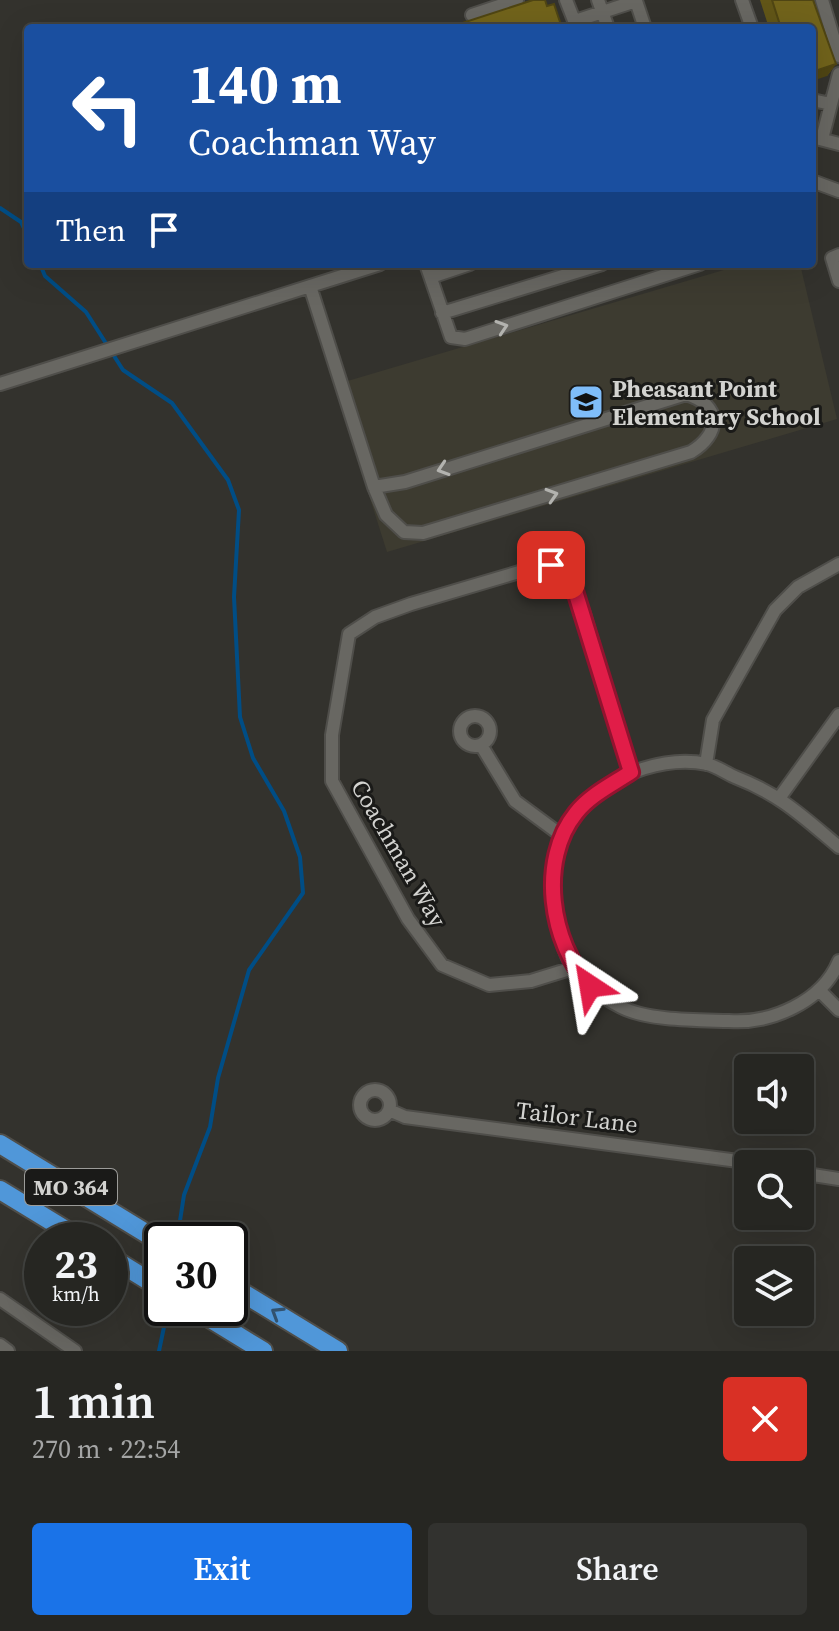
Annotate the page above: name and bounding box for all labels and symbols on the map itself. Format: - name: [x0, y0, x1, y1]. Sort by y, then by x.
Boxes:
- one-way arrow: [495, 320, 508, 336]
- place label: Pheasant Point Elementary School: [612, 372, 821, 433]
- school or university icon: Pheasant Point Elementary School: [567, 383, 605, 421]
- one-way arrow: [437, 460, 451, 476]
- one-way arrow: [544, 488, 558, 504]
- pin: [517, 531, 585, 599]
- street label: Coachman Way: [343, 773, 455, 933]
- position arrow: [548, 944, 632, 1028]
- street label: Tailor Lane: [514, 1093, 640, 1141]
- road number: MO 364: [25, 1169, 117, 1205]
- speed limit sign: 30: [144, 1222, 248, 1326]
- one-way arrow: [271, 1308, 286, 1323]

